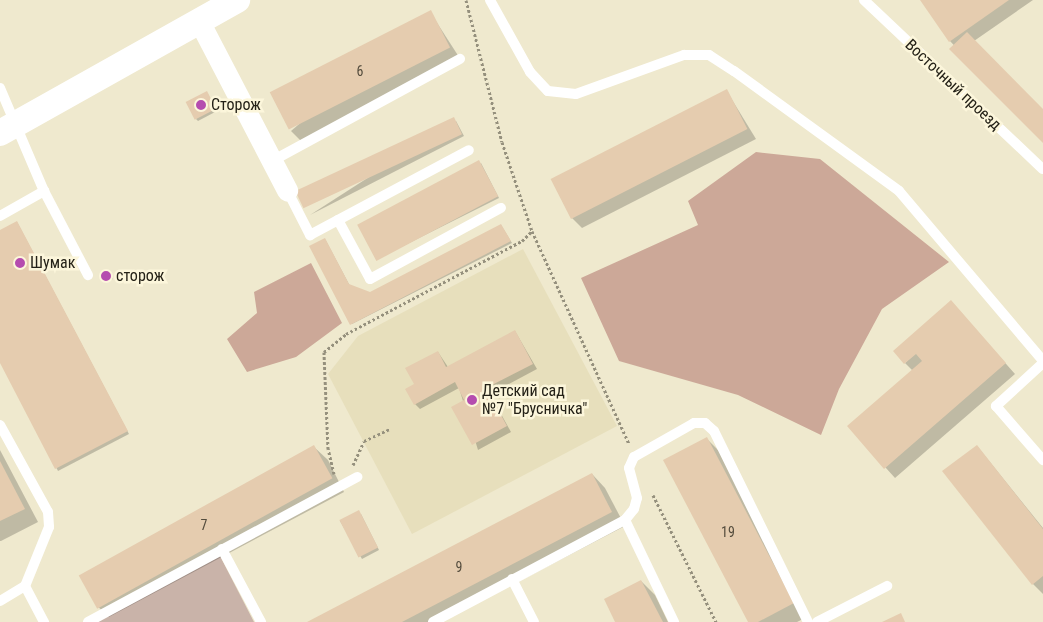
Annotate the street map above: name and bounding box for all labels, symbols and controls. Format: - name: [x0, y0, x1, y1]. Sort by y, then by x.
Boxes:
- street label: Восточный проезд: [901, 36, 1005, 134]
- house number: 6: [357, 63, 363, 79]
- place label: Сторож: [211, 95, 261, 115]
- marker: Сторож: [195, 99, 207, 111]
- place label: Шумак: [30, 253, 75, 273]
- marker: Шумак: [14, 257, 26, 269]
- place label: сторож: [116, 266, 164, 286]
- marker: сторож: [100, 270, 112, 282]
- place label: Детский сад №7 "Брусничка": [482, 381, 587, 419]
- marker: Детский сад №7 "Брусничка": [466, 394, 478, 406]
- house number: 7: [201, 517, 207, 533]
- house number: 19: [721, 524, 735, 540]
- house number: 9: [456, 559, 462, 575]

